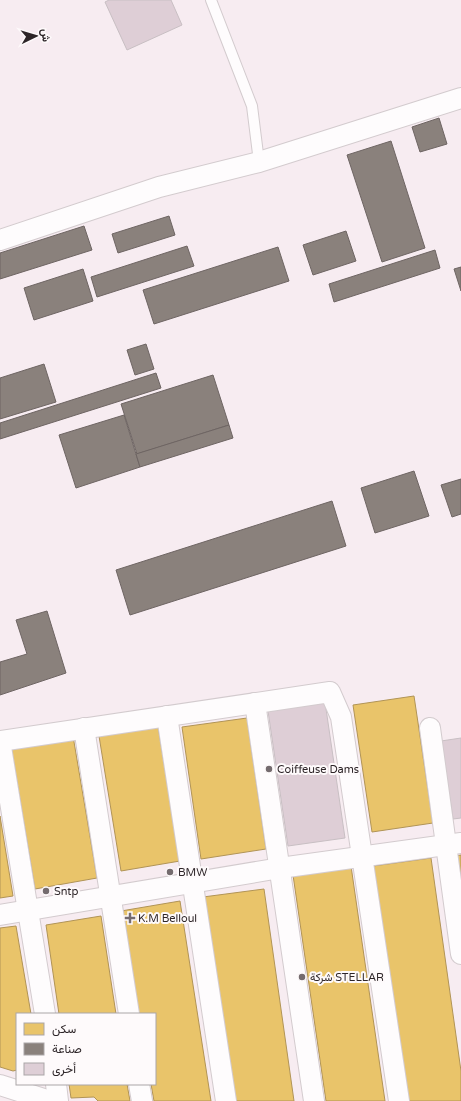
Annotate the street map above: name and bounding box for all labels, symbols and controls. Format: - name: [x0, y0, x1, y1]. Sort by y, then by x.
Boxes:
- north arrow: [16, 16, 56, 56]
- text: ش: [38, 28, 53, 42]
- place label: Coiffeuse Dams: [277, 763, 359, 776]
- marker: Coiffeuse Dams: [264, 764, 274, 774]
- place label: BMW: [178, 866, 207, 879]
- marker: BMW: [165, 867, 175, 877]
- place label: Sntp: [54, 885, 78, 898]
- marker: Sntp: [41, 886, 51, 896]
- place label: K.M Belloul: [138, 912, 197, 925]
- marker: K.M Belloul: [125, 913, 135, 923]
- place label: شركة STELLAR: [310, 971, 384, 984]
- marker: شركة STELLAR: [297, 972, 307, 982]
- legend: [16, 1013, 156, 1085]
- text: سكن: [52, 1022, 76, 1037]
- text: صناعة: [52, 1042, 82, 1056]
- text: أخرى: [52, 1062, 76, 1077]

